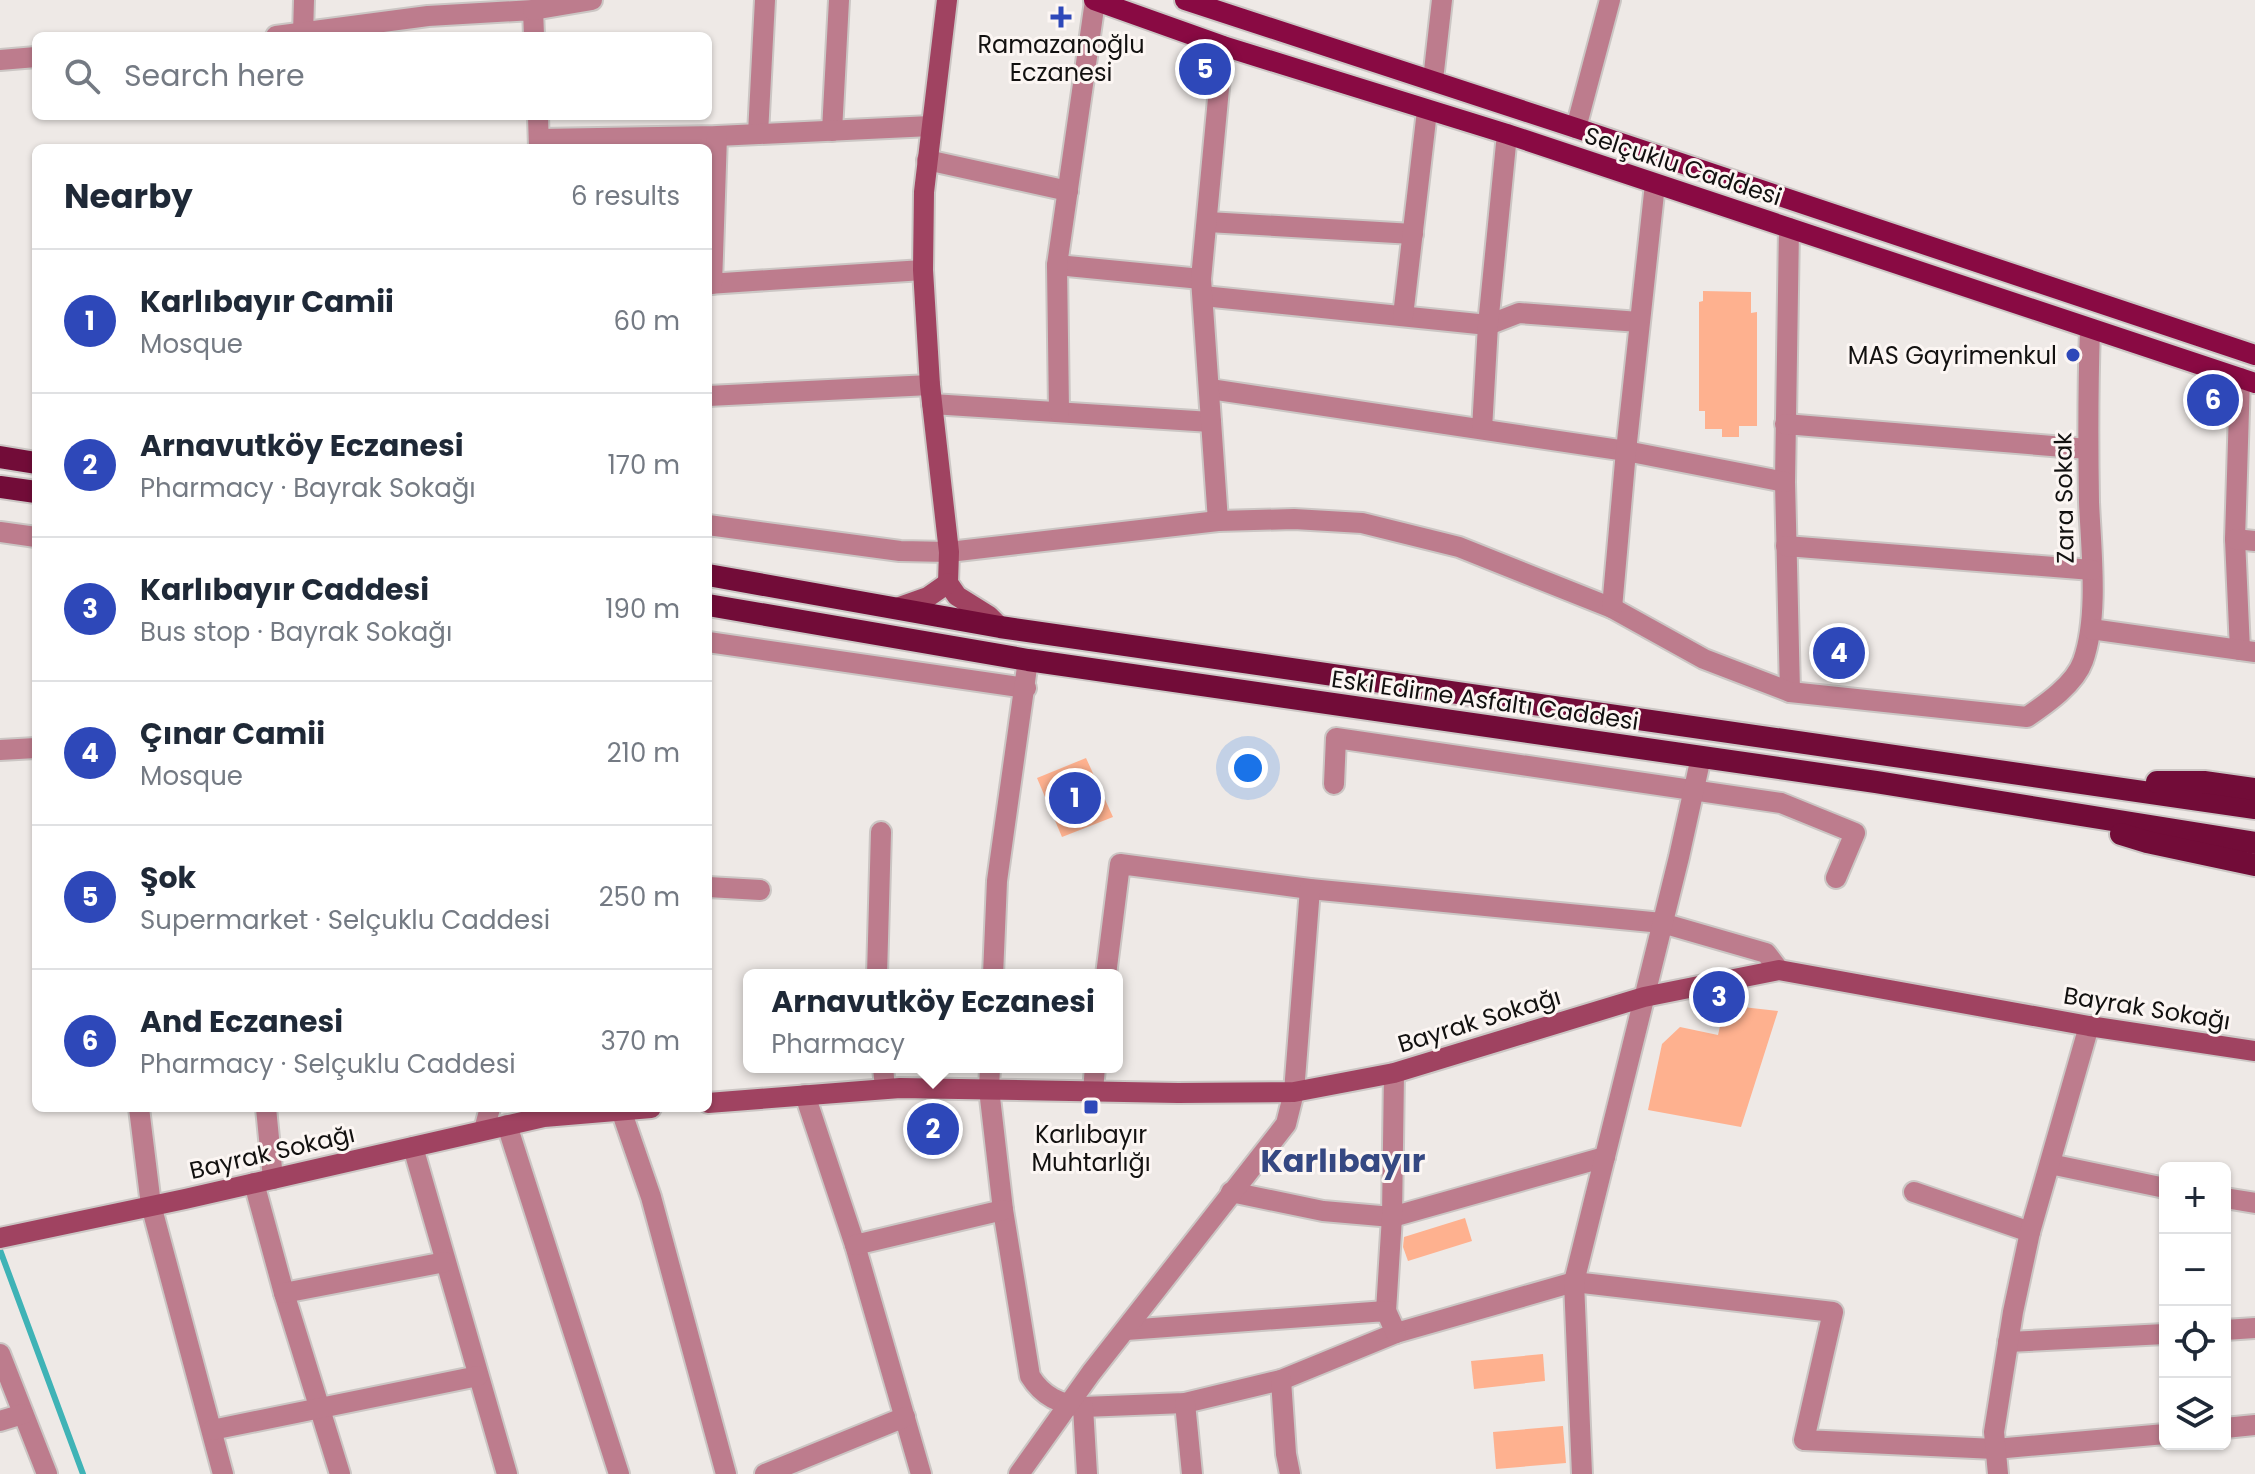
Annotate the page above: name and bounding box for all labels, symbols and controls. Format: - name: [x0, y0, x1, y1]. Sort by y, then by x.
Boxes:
- marker: Ramazanoğlu Eczanesi: [1052, 8, 1070, 26]
- place label: Ramazanoğlu Eczanesi: [977, 28, 1145, 89]
- search box: [32, 32, 712, 120]
- pin: 5: [1179, 39, 1231, 99]
- icon: search: [60, 54, 104, 98]
- text: Search here: [124, 54, 305, 97]
- street label: Selçuklu Caddesi: [1580, 119, 1786, 213]
- text: Nearby: [64, 172, 193, 220]
- text: 6 results: [571, 178, 680, 214]
- text: Karlıbayır Camii: [140, 280, 394, 323]
- text: 1: [85, 303, 95, 339]
- text: 60 m: [613, 303, 680, 339]
- text: Mosque: [140, 326, 243, 362]
- place label: MAS Gayrimenkul: [1848, 339, 2057, 372]
- marker: MAS Gayrimenkul: [2064, 346, 2082, 364]
- pin: 6: [2187, 370, 2239, 430]
- text: Arnavutköy Eczanesi: [140, 424, 464, 467]
- street label: Zara Sokak: [2046, 431, 2082, 564]
- text: 2: [83, 447, 97, 483]
- text: 170 m: [607, 447, 680, 483]
- text: Pharmacy · Bayrak Sokağı: [140, 470, 476, 506]
- text: Karlıbayır Caddesi: [140, 568, 429, 611]
- text: 3: [82, 591, 98, 627]
- text: 190 m: [605, 591, 680, 627]
- text: Bus stop · Bayrak Sokağı: [140, 614, 452, 650]
- pin: 4: [1813, 623, 1865, 683]
- street label: Eski Edirne Asfaltı Caddesi: [1329, 662, 1641, 738]
- text: Çınar Camii: [140, 712, 325, 755]
- text: 4: [81, 735, 99, 771]
- text: 210 m: [607, 735, 680, 771]
- your location: [1228, 748, 1268, 788]
- text: Mosque: [140, 758, 243, 794]
- pin: 1: [1049, 768, 1101, 828]
- text: Şok: [140, 856, 196, 899]
- text: 5: [82, 879, 98, 915]
- text: 250 m: [599, 879, 680, 915]
- text: Supermarket · Selçuklu Caddesi: [140, 902, 550, 938]
- pin: 3: [1693, 967, 1745, 1027]
- popup: [743, 969, 1123, 1073]
- street label: Bayrak Sokağı: [2061, 979, 2233, 1037]
- text: Arnavutköy Eczanesi: [771, 980, 1095, 1023]
- street label: Bayrak Sokağı: [1394, 980, 1564, 1060]
- text: And Eczanesi: [140, 1000, 343, 1043]
- text: 6: [82, 1023, 98, 1059]
- text: 370 m: [600, 1023, 680, 1059]
- text: Pharmacy: [771, 1026, 905, 1062]
- text: Pharmacy · Selçuklu Caddesi: [140, 1046, 516, 1082]
- marker: Karlıbayır Muhtarlığı: [1082, 1098, 1100, 1116]
- pin: 2: [907, 1099, 959, 1159]
- street label: Bayrak Sokağı: [186, 1117, 358, 1187]
- place label: Karlıbayır Muhtarlığı: [1031, 1118, 1151, 1179]
- district label: Karlıbayır: [1260, 1138, 1426, 1183]
- map controls: [2159, 1162, 2231, 1450]
- button: +: [2159, 1162, 2231, 1234]
- button: −: [2159, 1234, 2231, 1306]
- button: locate: [2159, 1306, 2231, 1378]
- button: layers: [2159, 1378, 2231, 1450]

